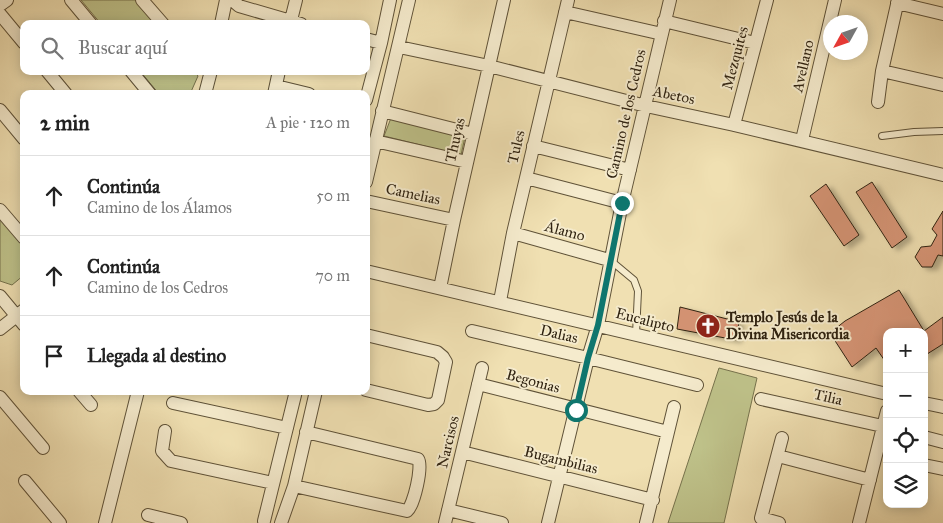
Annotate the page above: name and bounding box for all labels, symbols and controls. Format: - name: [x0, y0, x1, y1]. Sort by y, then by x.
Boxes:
- north arrow: [823, 15, 868, 60]
- search box: [20, 20, 370, 75]
- street label: Mezquites: [718, 24, 753, 92]
- icon: search: [38, 34, 66, 62]
- text: Buscar aquí: [78, 36, 167, 59]
- street label: Avellano: [788, 38, 818, 95]
- street label: Camino de los Cedros: [602, 47, 650, 181]
- street label: Abetos: [651, 82, 696, 108]
- text: 2 min: [40, 110, 90, 136]
- text: A pie · 120 m: [266, 113, 350, 132]
- street label: Thuyas: [441, 116, 469, 164]
- street label: Tules: [503, 129, 529, 165]
- text: Continúa: [87, 175, 160, 198]
- street label: Camelias: [384, 179, 442, 209]
- icon: ahead: [40, 182, 68, 210]
- text: 50 m: [316, 186, 350, 205]
- route end: [611, 192, 634, 215]
- text: Camino de los Álamos: [87, 198, 232, 217]
- street label: Álamo: [542, 216, 588, 245]
- text: Continúa: [87, 255, 160, 278]
- icon: ahead: [40, 262, 68, 290]
- text: 70 m: [315, 266, 350, 285]
- text: Camino de los Cedros: [87, 278, 228, 297]
- street label: Eucalipto: [614, 304, 677, 336]
- place label: Templo Jesús de la Divina Misericordia: [725, 308, 850, 343]
- church icon: Templo Jesús de la Divina Misericordia: [695, 313, 721, 339]
- street label: Dalias: [538, 321, 580, 347]
- map controls: [883, 328, 928, 508]
- button: +: [883, 328, 928, 373]
- icon: arrive: [40, 342, 68, 370]
- text: Llegada al destino: [87, 344, 226, 367]
- street label: Begonias: [504, 365, 562, 397]
- button: −: [883, 373, 928, 418]
- street label: Tilia: [812, 385, 845, 409]
- route start: [565, 399, 588, 422]
- street label: Narcisos: [433, 414, 463, 470]
- button: locate: [883, 418, 928, 463]
- street label: Bugambilias: [522, 442, 600, 478]
- button: layers: [883, 463, 928, 508]

